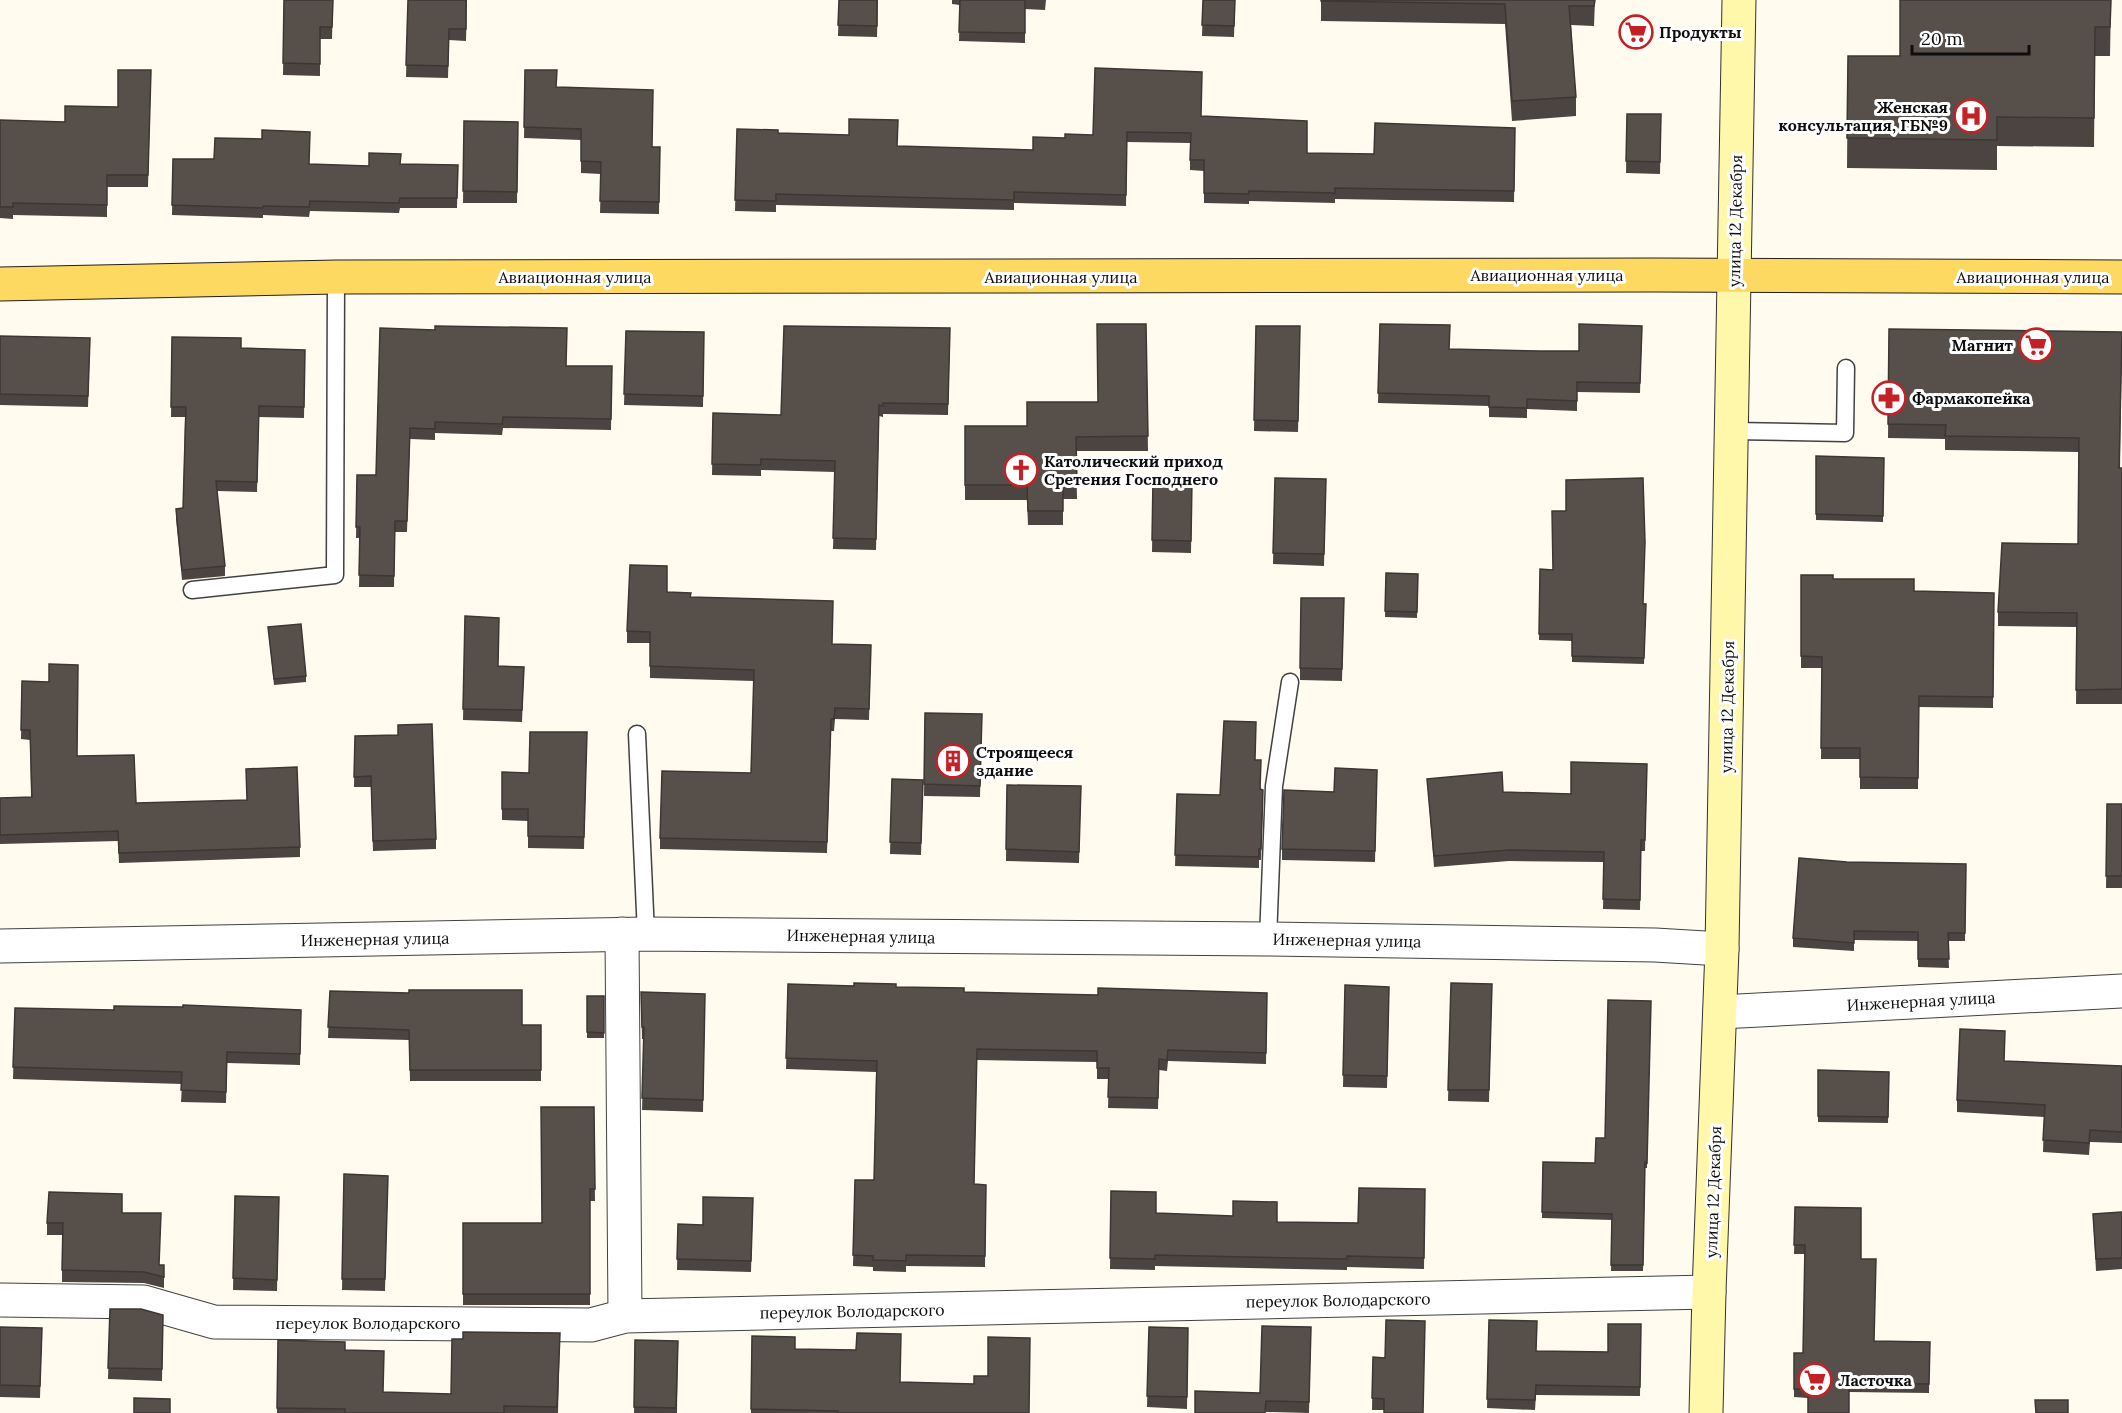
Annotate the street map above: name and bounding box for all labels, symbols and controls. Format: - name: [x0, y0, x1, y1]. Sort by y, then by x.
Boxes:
- supermarket icon: Продукты: [1618, 14, 1654, 50]
- scale bar: [1912, 18, 2029, 56]
- place label: Продукты: [1659, 22, 1742, 42]
- text: 20 m: [1921, 27, 1963, 50]
- place label: Женская консультация, ГБ№9: [1779, 97, 1948, 135]
- hospital icon: Женская консультация, ГБ№9: [1953, 98, 1989, 134]
- street label: улица 12 Декабря: [1724, 155, 1746, 287]
- street label: Авиационная улица: [1470, 265, 1623, 285]
- street label: Авиационная улица: [498, 267, 651, 287]
- street label: Авиационная улица: [984, 267, 1137, 287]
- street label: Авиационная улица: [1956, 267, 2109, 287]
- supermarket icon: Магнит: [2018, 327, 2054, 363]
- place label: Магнит: [1952, 335, 2014, 355]
- pharmacy icon: Фармакопейка: [1871, 380, 1907, 416]
- place label: Фармакопейка: [1912, 388, 2031, 408]
- place label: Католический приход Сретения Господнего: [1044, 451, 1223, 489]
- church icon: Католический приход Сретения Господнего: [1003, 452, 1039, 488]
- street label: улица 12 Декабря: [1716, 641, 1738, 773]
- place label: Строящееся здание: [976, 742, 1073, 780]
- building icon: Строящееся здание: [935, 743, 971, 779]
- street label: Инженерная улица: [786, 925, 936, 947]
- street label: Инженерная улица: [300, 928, 450, 950]
- street label: Инженерная улица: [1272, 929, 1422, 951]
- street label: Инженерная улица: [1846, 987, 1996, 1015]
- street label: улица 12 Декабря: [1701, 1125, 1725, 1259]
- street label: переулок Володарского: [1245, 1288, 1431, 1312]
- street label: переулок Володарского: [759, 1299, 945, 1323]
- street label: переулок Володарского: [276, 1313, 460, 1333]
- supermarket icon: Ласточка: [1797, 1362, 1833, 1398]
- place label: Ласточка: [1838, 1370, 1912, 1390]

